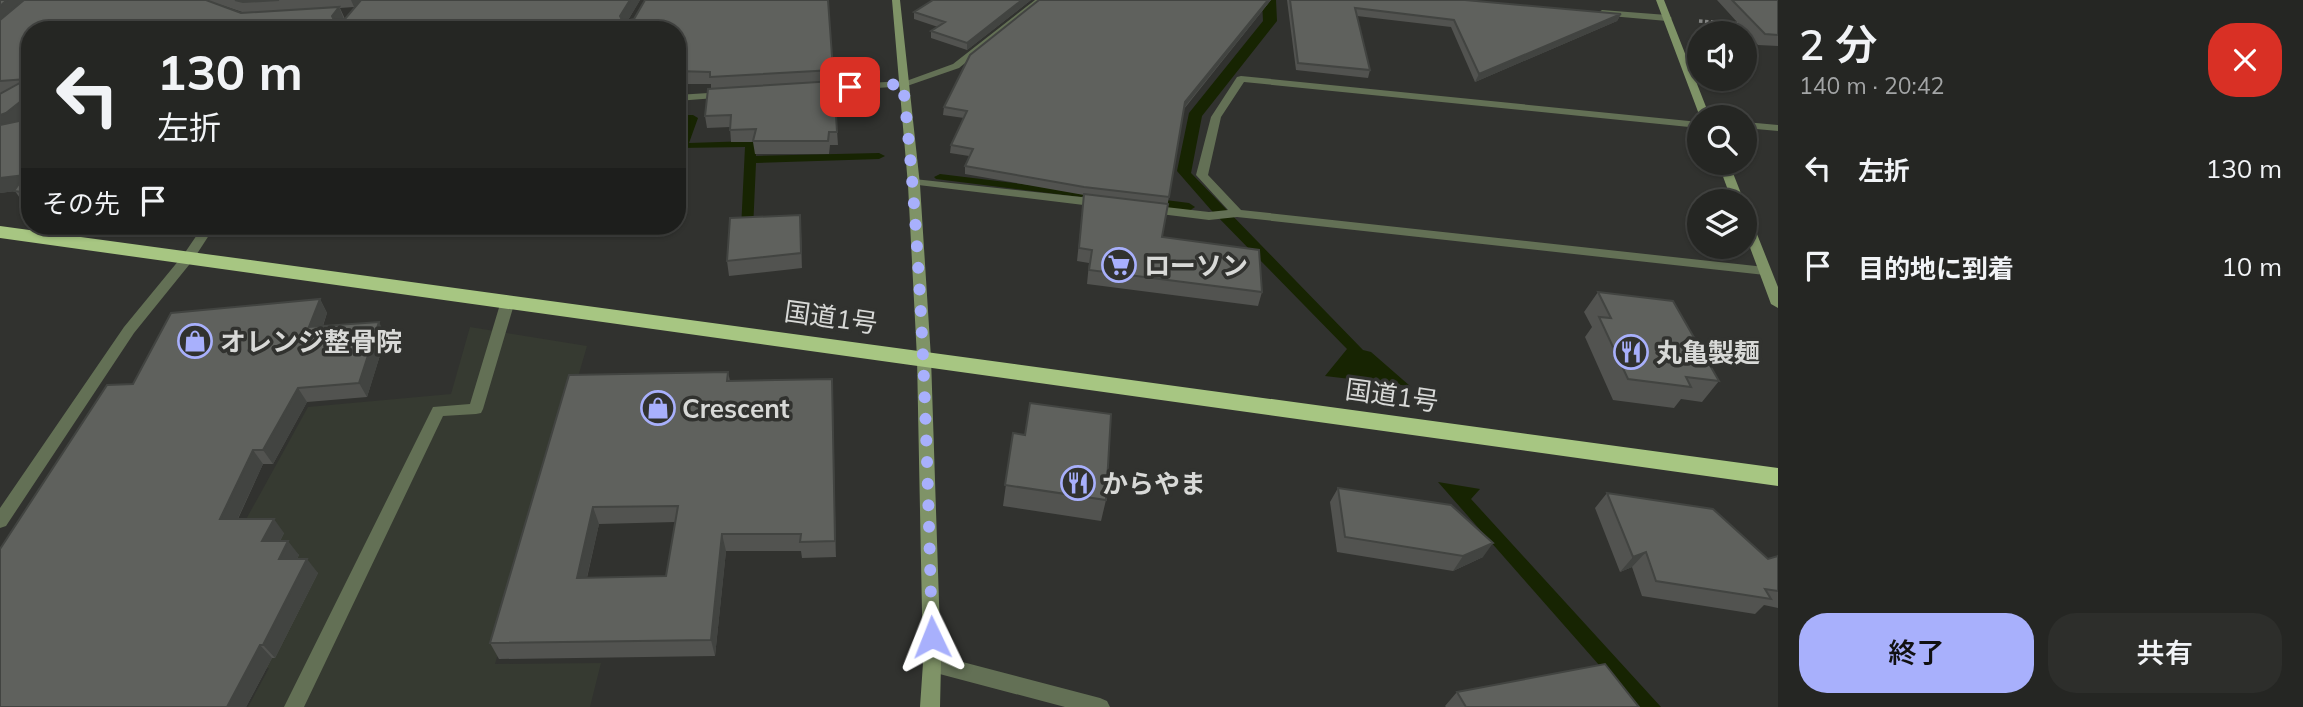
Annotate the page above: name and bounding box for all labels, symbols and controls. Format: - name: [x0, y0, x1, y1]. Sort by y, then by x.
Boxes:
- text: 2 分: [1799, 18, 1877, 71]
- map controls: [1687, 21, 1757, 259]
- button: sound: [1687, 21, 1757, 91]
- button: close: [2208, 23, 2282, 97]
- text: 130 m: [157, 41, 303, 102]
- icon: left: [42, 49, 133, 140]
- pin: [820, 57, 880, 117]
- icon: arrive: [831, 68, 869, 106]
- text: 140 m · 20:42: [1799, 71, 1944, 100]
- button: search: [1687, 105, 1757, 175]
- text: 左折: [157, 107, 221, 147]
- icon: left: [1799, 149, 1837, 187]
- text: 130 m: [2206, 152, 2282, 185]
- text: 左折: [1858, 154, 1910, 187]
- icon: arrive: [134, 182, 172, 220]
- text: その先: [42, 187, 120, 220]
- button: layers: [1687, 189, 1757, 259]
- supermarket icon: ローソン: [1100, 246, 1138, 284]
- icon: arrive: [1799, 247, 1837, 285]
- place label: ローソン: [1144, 249, 1248, 282]
- text: 10 m: [2221, 250, 2282, 283]
- text: 目的地に到着: [1858, 252, 2014, 285]
- street label: 国道1号: [782, 294, 880, 340]
- shop icon: オレンジ整骨院: [176, 322, 214, 360]
- place label: オレンジ整骨院: [220, 325, 402, 358]
- restaurant icon: 丸亀製麺: [1612, 333, 1650, 371]
- place label: 丸亀製麺: [1656, 336, 1760, 369]
- street label: 国道1号: [1343, 372, 1441, 418]
- shop icon: Crescent: [639, 389, 677, 427]
- place label: Crescent: [682, 392, 790, 425]
- restaurant icon: からやま: [1059, 464, 1097, 502]
- place label: からやま: [1102, 467, 1206, 500]
- position arrow: [895, 600, 969, 674]
- button: 終了: [1799, 613, 2034, 693]
- button: 共有: [2048, 613, 2282, 693]

